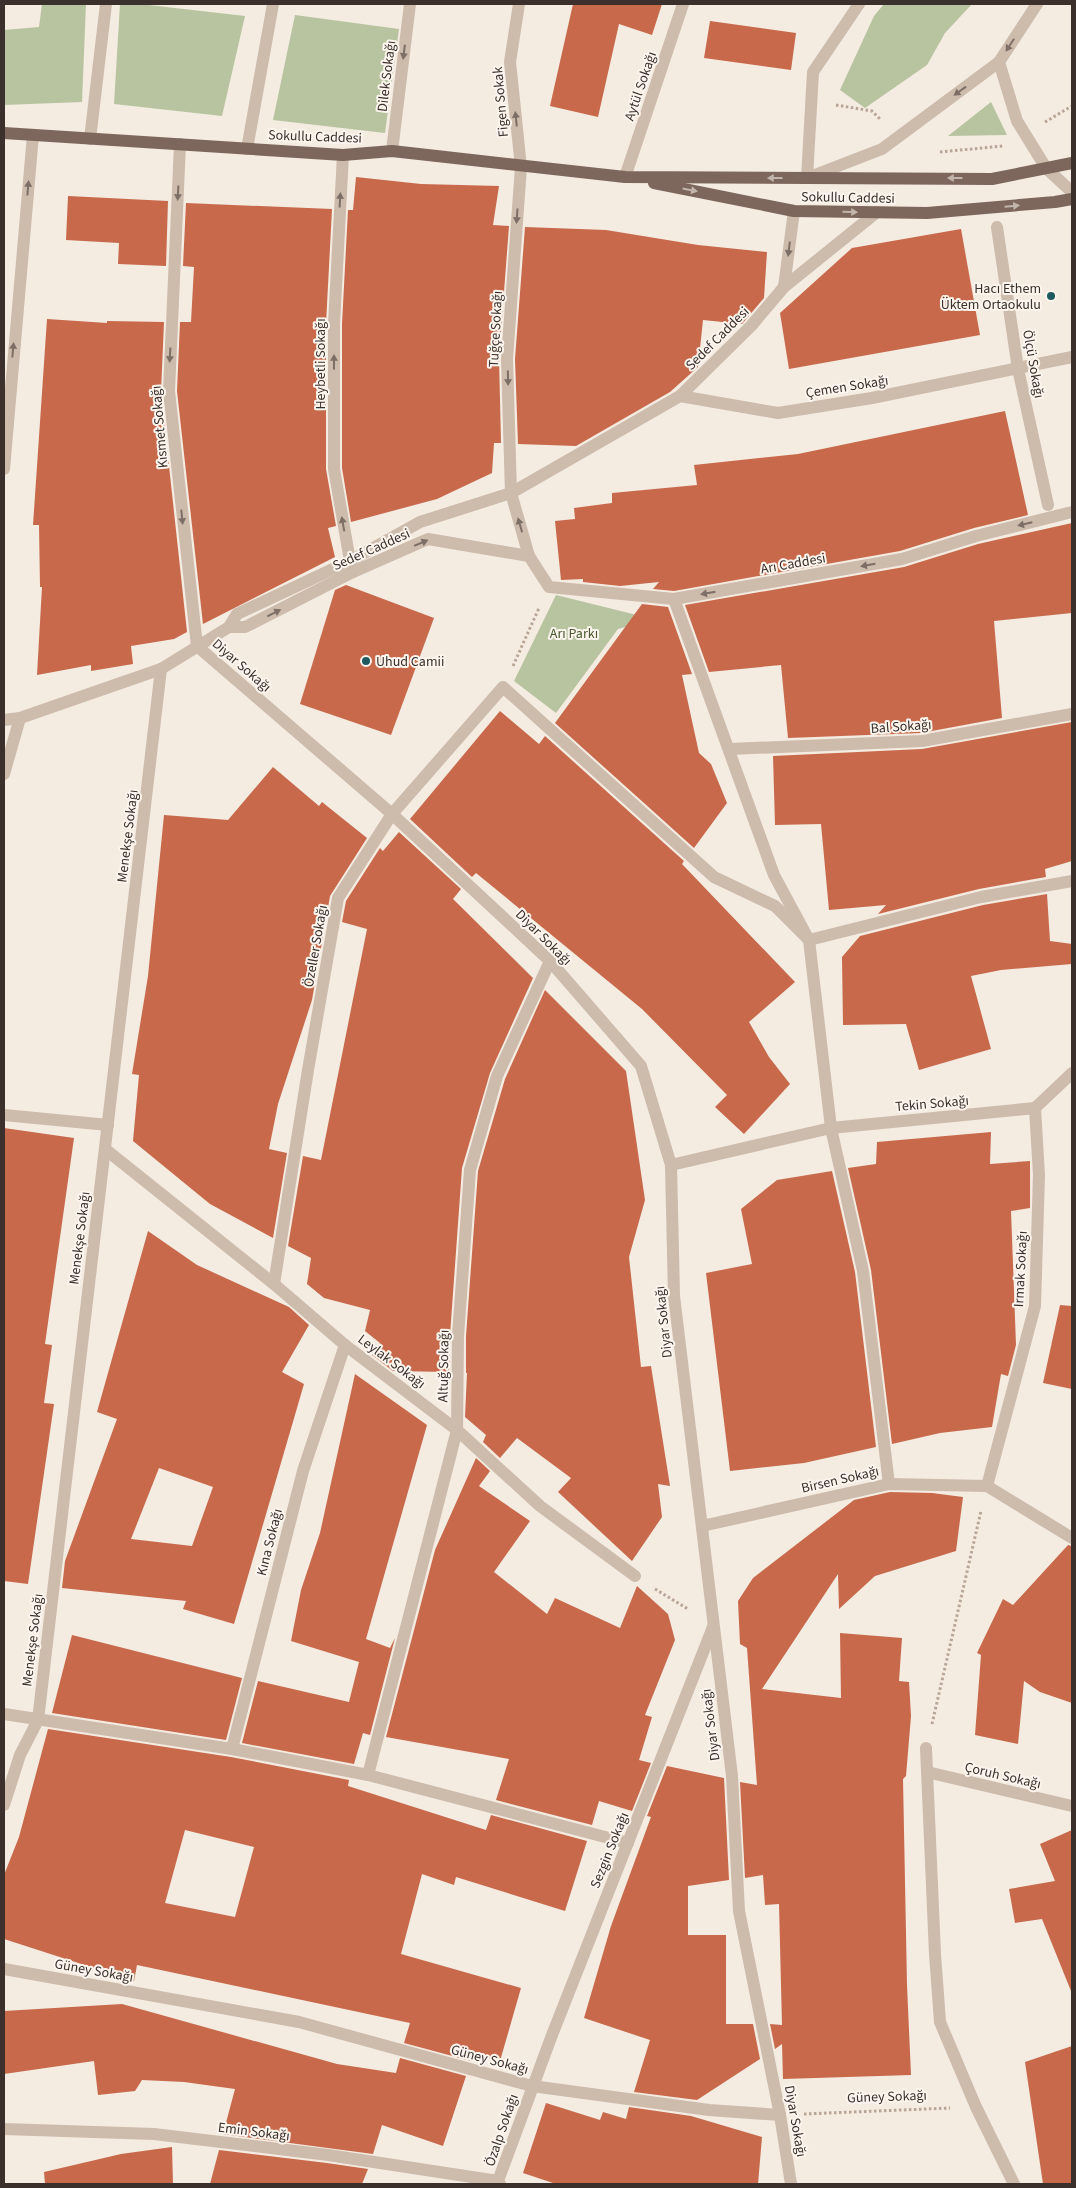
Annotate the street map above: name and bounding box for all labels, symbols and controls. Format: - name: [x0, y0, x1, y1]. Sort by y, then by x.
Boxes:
- one-way arrow: [1006, 38, 1015, 51]
- street label: Dilek Sokağı: [373, 39, 401, 113]
- one-way arrow: [400, 44, 408, 60]
- street label: Aytül Sokağı: [620, 49, 662, 124]
- street label: Figen Sokak: [488, 66, 514, 138]
- one-way arrow: [953, 86, 967, 96]
- one-way arrow: [512, 110, 520, 126]
- street label: Sokullu Caddesi: [268, 125, 362, 149]
- one-way arrow: [767, 174, 783, 182]
- one-way arrow: [947, 174, 963, 182]
- one-way arrow: [25, 180, 33, 196]
- one-way arrow: [173, 185, 181, 201]
- one-way arrow: [682, 187, 698, 195]
- street label: Sokullu Caddesi: [801, 187, 895, 209]
- one-way arrow: [337, 192, 345, 208]
- one-way arrow: [1005, 202, 1021, 210]
- one-way arrow: [513, 208, 521, 224]
- one-way arrow: [843, 208, 859, 216]
- one-way arrow: [785, 241, 793, 257]
- place label: Hacı Ethem Üktem Ortaokulu: [941, 279, 1041, 315]
- street label: Tuğçe Sokağı: [484, 290, 508, 368]
- marker: Hacı Ethem Üktem Ortaokulu: [1045, 290, 1057, 302]
- street label: Sedef Caddesi: [681, 302, 754, 375]
- street label: Heybetli Sokağı: [311, 318, 331, 410]
- street label: Ölçü Sokağı: [1017, 328, 1049, 400]
- one-way arrow: [10, 342, 18, 358]
- one-way arrow: [166, 348, 174, 364]
- one-way arrow: [330, 354, 338, 370]
- one-way arrow: [504, 370, 512, 386]
- street label: Çemen Sokağı: [804, 371, 890, 403]
- street label: Kısmet Sokağı: [146, 385, 174, 469]
- one-way arrow: [179, 509, 187, 525]
- one-way arrow: [339, 516, 347, 532]
- one-way arrow: [515, 517, 523, 532]
- one-way arrow: [1018, 520, 1033, 528]
- street label: Sedef Caddesi: [329, 524, 413, 576]
- one-way arrow: [414, 538, 428, 546]
- street label: Arı Caddesi: [759, 548, 827, 580]
- one-way arrow: [860, 562, 876, 570]
- one-way arrow: [700, 589, 716, 597]
- one-way arrow: [267, 609, 281, 617]
- park label: Arı Parkı: [550, 624, 598, 644]
- street label: Diyar Sokağı: [207, 634, 275, 697]
- place label: Uhud Camii: [376, 652, 444, 672]
- marker: Uhud Camii: [360, 655, 372, 667]
- street label: Bal Sokağı: [870, 715, 932, 739]
- street label: Menekşe Sokağı: [112, 788, 144, 884]
- street label: Özeller Sokağı: [299, 904, 333, 989]
- street label: Diyar Sokağı: [511, 905, 576, 970]
- street label: Tekin Sokağı: [894, 1091, 970, 1117]
- street label: Menekşe Sokağı: [64, 1190, 96, 1286]
- street label: Irmak Sokağı: [1009, 1230, 1033, 1308]
- street label: Diyar Sokağı: [650, 1285, 678, 1359]
- street label: Altuğ Sokağı: [433, 1329, 455, 1403]
- street label: Leylak Sokağı: [353, 1330, 429, 1394]
- street label: Birsen Sokağı: [799, 1461, 881, 1499]
- street label: Kına Sokağı: [252, 1507, 288, 1578]
- street label: Menekşe Sokağı: [17, 1592, 49, 1688]
- street label: Diyar Sokağı: [697, 1688, 725, 1762]
- street label: Çoruh Sokağı: [963, 1757, 1043, 1794]
- street label: Sezgin Sokağı: [586, 1809, 634, 1892]
- street label: Güney Sokağı: [53, 1954, 135, 1988]
- street label: Güney Sokağı: [449, 2040, 531, 2080]
- street label: Diyar Sokağı: [779, 2084, 811, 2159]
- street label: Güney Sokağı: [847, 2086, 927, 2108]
- street label: Özalp Sokağı: [480, 2091, 524, 2169]
- street label: Emin Sokağı: [217, 2118, 291, 2146]

